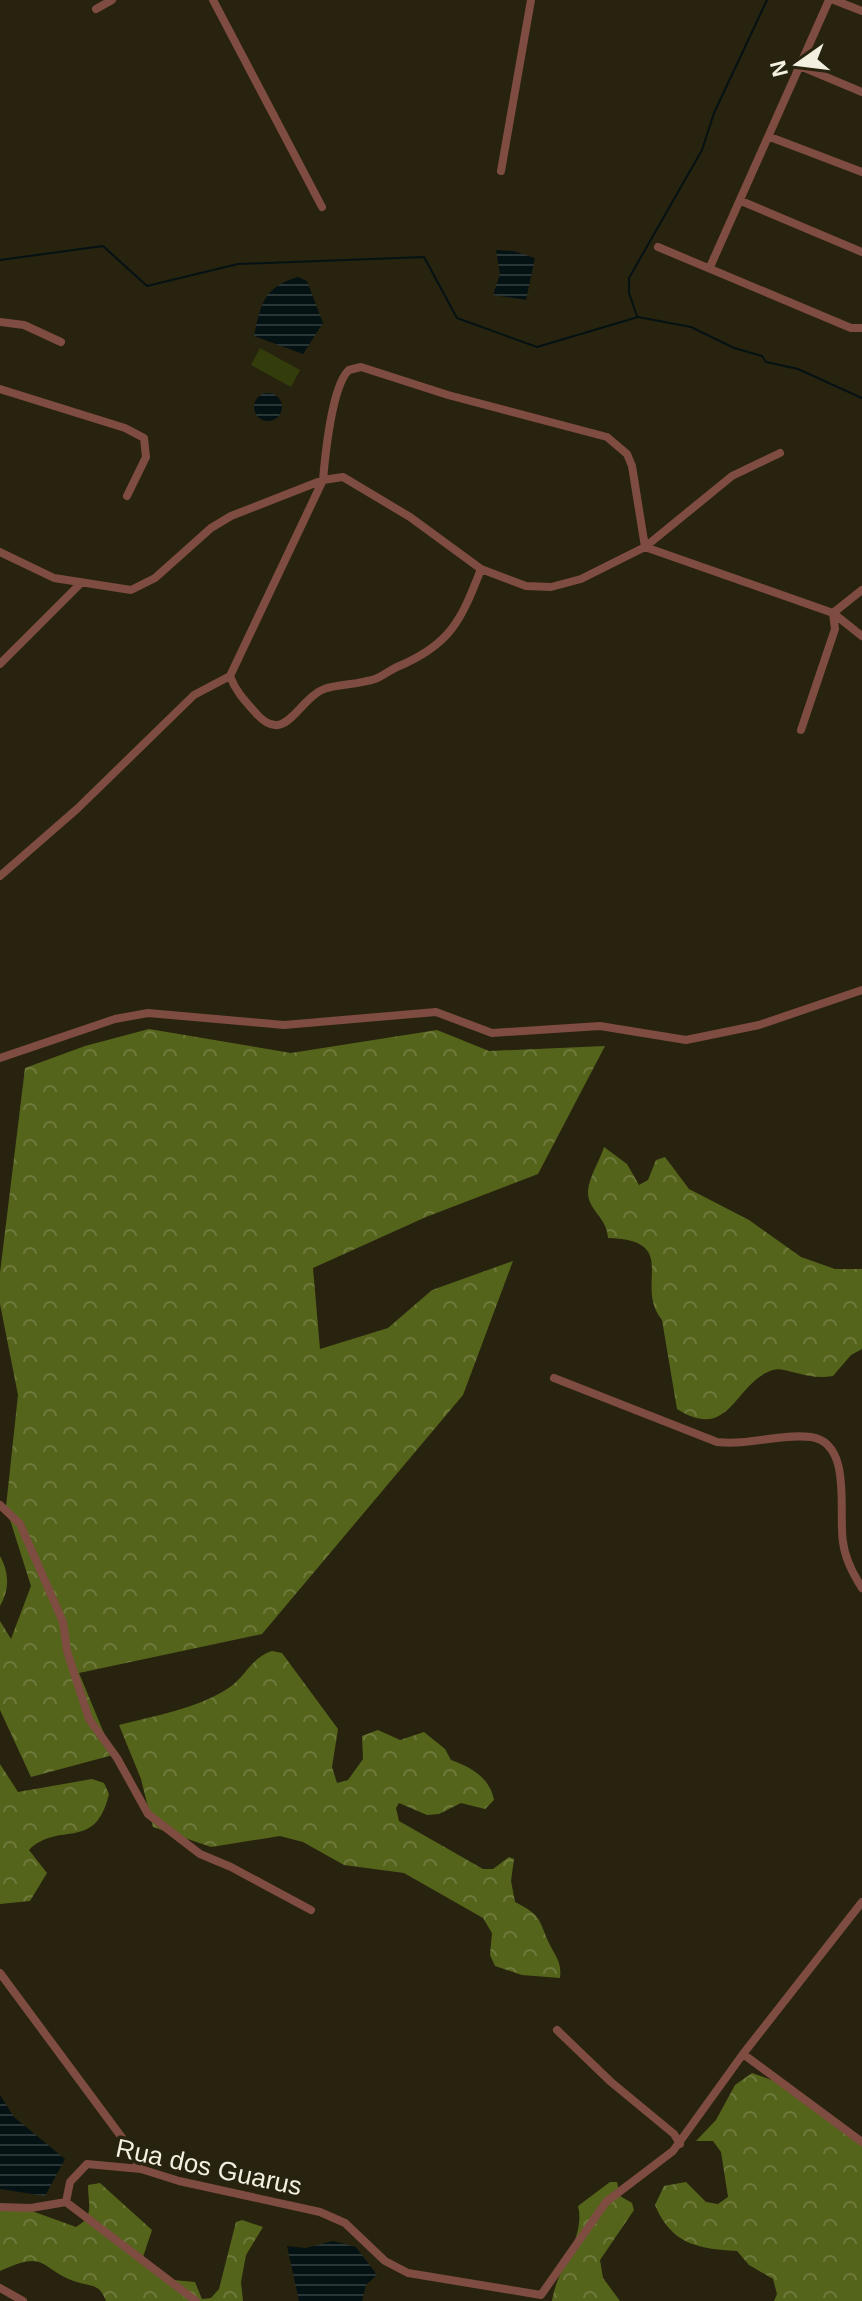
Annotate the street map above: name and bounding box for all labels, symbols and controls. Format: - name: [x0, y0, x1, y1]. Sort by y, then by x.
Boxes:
- north arrow: [758, 24, 838, 104]
- text: N: [765, 58, 793, 79]
- street label: Rua dos Guarus: [113, 2133, 305, 2201]

